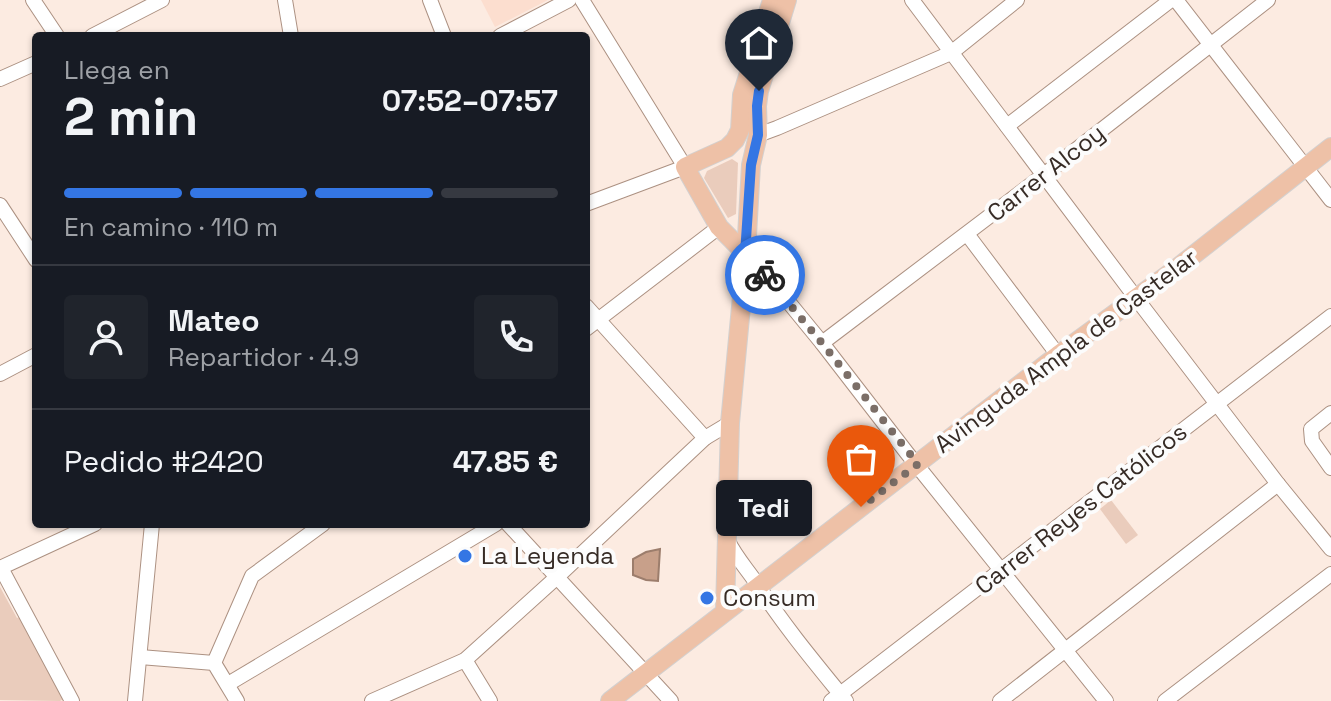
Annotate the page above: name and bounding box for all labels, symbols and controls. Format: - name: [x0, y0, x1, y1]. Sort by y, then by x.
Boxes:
- pin: [725, 9, 793, 91]
- icon: home: [737, 21, 781, 65]
- text: Llega en: [64, 53, 170, 87]
- text: 07:52–07:57: [382, 81, 558, 120]
- text: 2 min: [64, 84, 198, 150]
- street label: Carrer Alcoy: [981, 117, 1111, 228]
- text: En camino · 110 m: [64, 210, 278, 244]
- courier: [725, 235, 805, 315]
- street label: Avinguda Ampla de Castelar: [928, 242, 1203, 460]
- icon: bike: [743, 253, 787, 297]
- button: person: [64, 295, 148, 379]
- button: phone: [474, 295, 558, 379]
- text: Mateo: [168, 301, 260, 340]
- text: Repartidor · 4.9: [168, 340, 359, 374]
- street label: Carrer Reyes Católicos: [968, 416, 1193, 601]
- pin: [827, 425, 895, 507]
- icon: bag: [839, 437, 883, 481]
- text: Pedido #2420: [64, 442, 264, 481]
- text: 47.85 €: [453, 442, 558, 481]
- callout: Tedi: [717, 479, 813, 535]
- text: Tedi: [738, 491, 790, 525]
- place label: La Leyenda: [481, 540, 614, 571]
- marker: La Leyenda: [456, 547, 474, 565]
- place label: Consum: [723, 582, 816, 613]
- marker: Consum: [698, 589, 716, 607]

